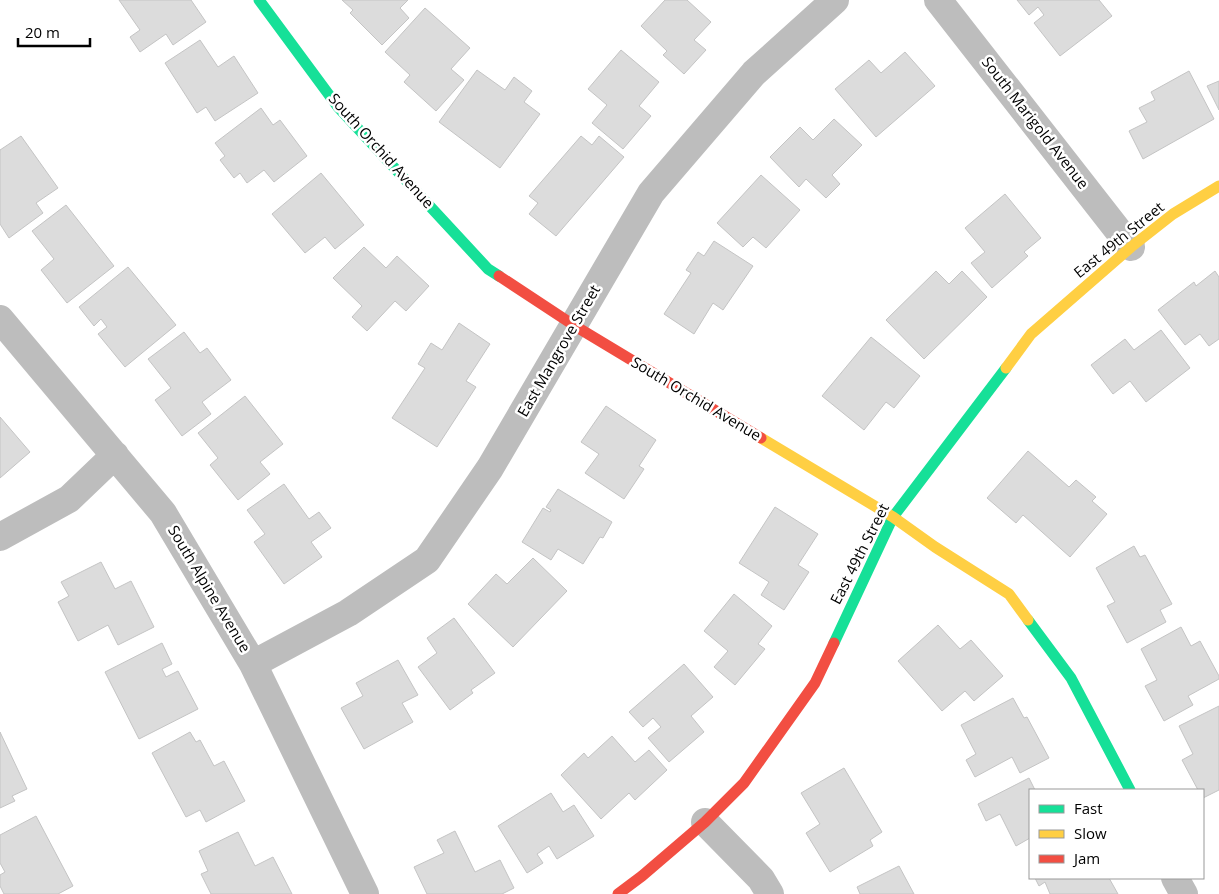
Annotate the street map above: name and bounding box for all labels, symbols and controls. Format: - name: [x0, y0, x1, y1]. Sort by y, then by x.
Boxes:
- scale bar: [18, 15, 90, 47]
- text: 20 m: [25, 22, 60, 42]
- street label: South Marigold Avenue: [978, 52, 1094, 193]
- street label: South Orchid Avenue: [325, 89, 439, 212]
- street label: East 49th Street: [1069, 197, 1168, 282]
- street label: East Mangrove Street: [512, 281, 604, 420]
- street label: South Orchid Avenue: [628, 351, 765, 445]
- street label: East 49th Street: [825, 500, 893, 607]
- street label: South Alpine Avenue: [164, 521, 256, 656]
- legend: [1029, 789, 1204, 879]
- text: Fast: [1074, 798, 1103, 818]
- text: Slow: [1074, 823, 1107, 843]
- text: Jam: [1072, 848, 1100, 868]

